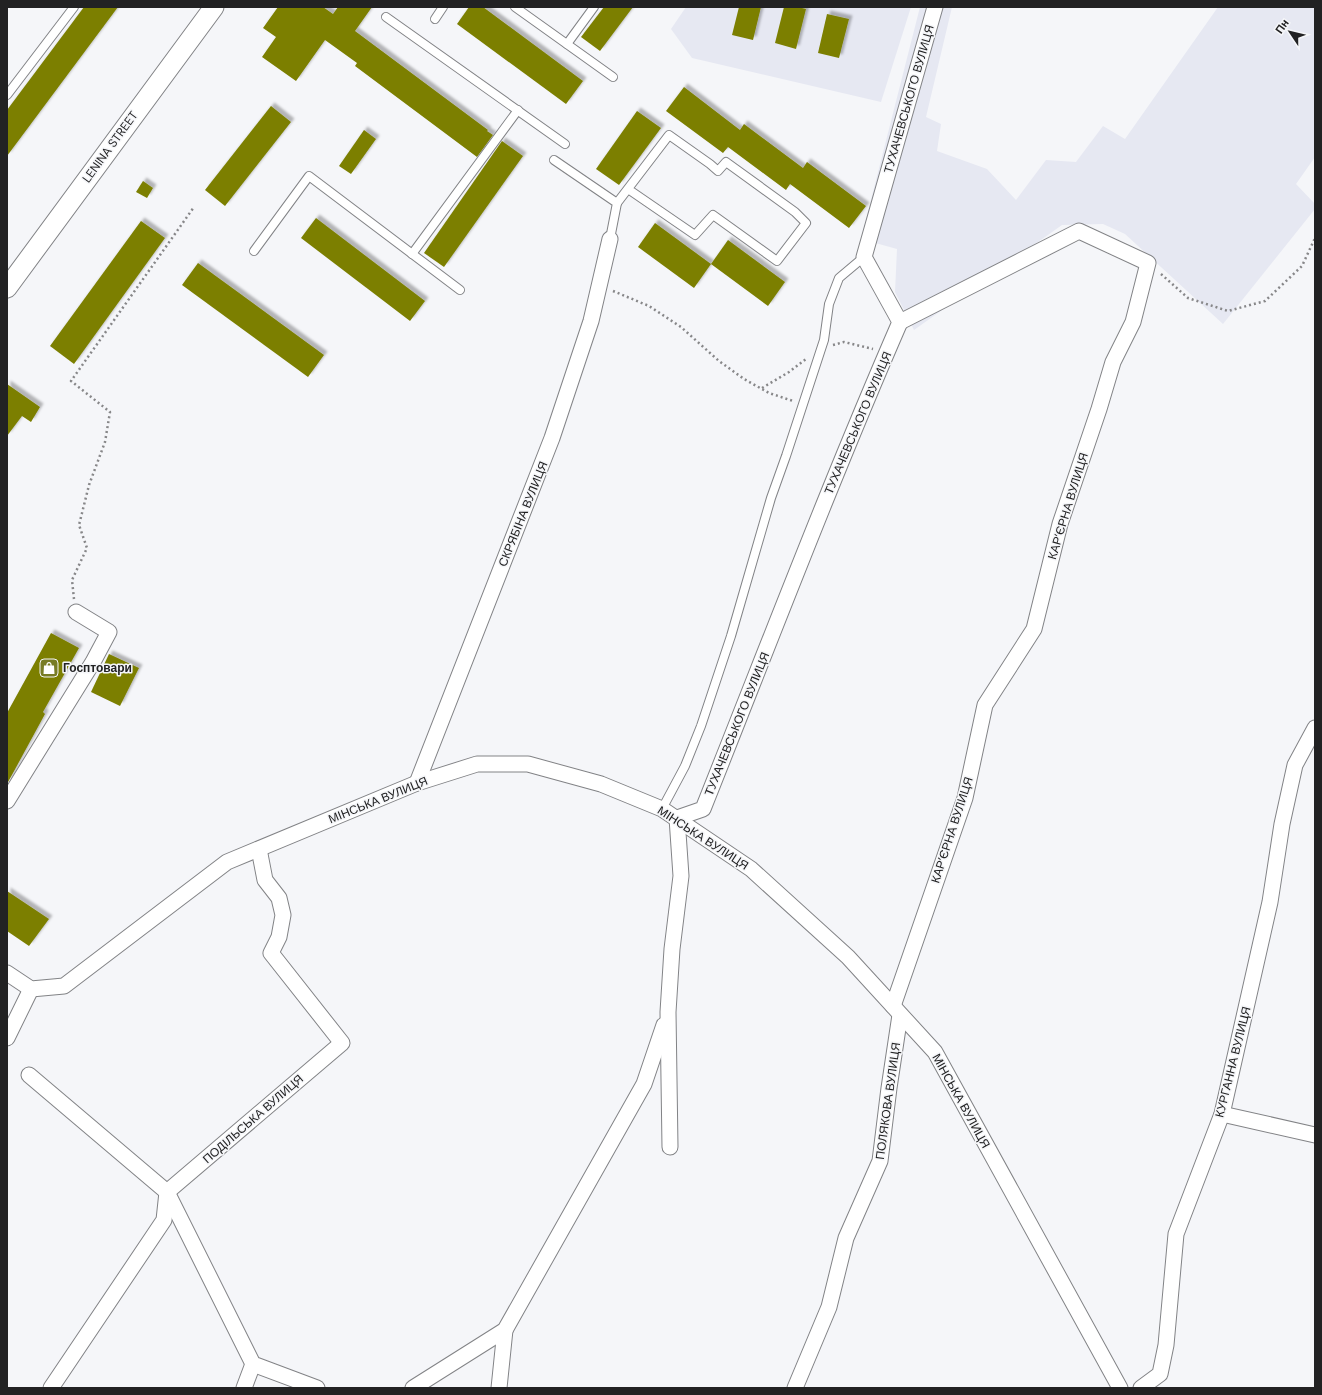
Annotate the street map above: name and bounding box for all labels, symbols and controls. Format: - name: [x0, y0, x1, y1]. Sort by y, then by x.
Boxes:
- north arrow: [1270, 12, 1310, 52]
- text: Пн: [1272, 16, 1292, 36]
- street label: ТУХАЧЕВСЬКОГО ВУЛИЦЯ: [880, 23, 938, 175]
- street label: LENINA STREET: [79, 108, 141, 186]
- street label: ТУХАЧЕВСЬКОГО ВУЛИЦЯ: [821, 349, 895, 497]
- street label: КАР’ЄРНА ВУЛИЦЯ: [1044, 451, 1092, 561]
- street label: СКРЯБІНА ВУЛИЦЯ: [495, 459, 551, 569]
- street label: ТУХАЧЕВСЬКОГО ВУЛИЦЯ: [701, 650, 773, 798]
- shop icon: Госптовари: [38, 657, 60, 679]
- place label: Госптовари: [63, 660, 132, 676]
- street label: МІНСЬКА ВУЛИЦЯ: [326, 773, 430, 827]
- street label: КАР’ЄРНА ВУЛИЦЯ: [927, 775, 977, 885]
- street label: МІНСЬКА ВУЛИЦЯ: [654, 803, 752, 873]
- street label: КУРГАННА ВУЛИЦЯ: [1211, 1005, 1255, 1119]
- street label: ПОЛЯКОВА ВУЛИЦЯ: [872, 1041, 904, 1161]
- street label: МІНСЬКА ВУЛИЦЯ: [928, 1051, 994, 1151]
- street label: ПОДІЛЬСЬКА ВУЛИЦЯ: [199, 1071, 307, 1167]

